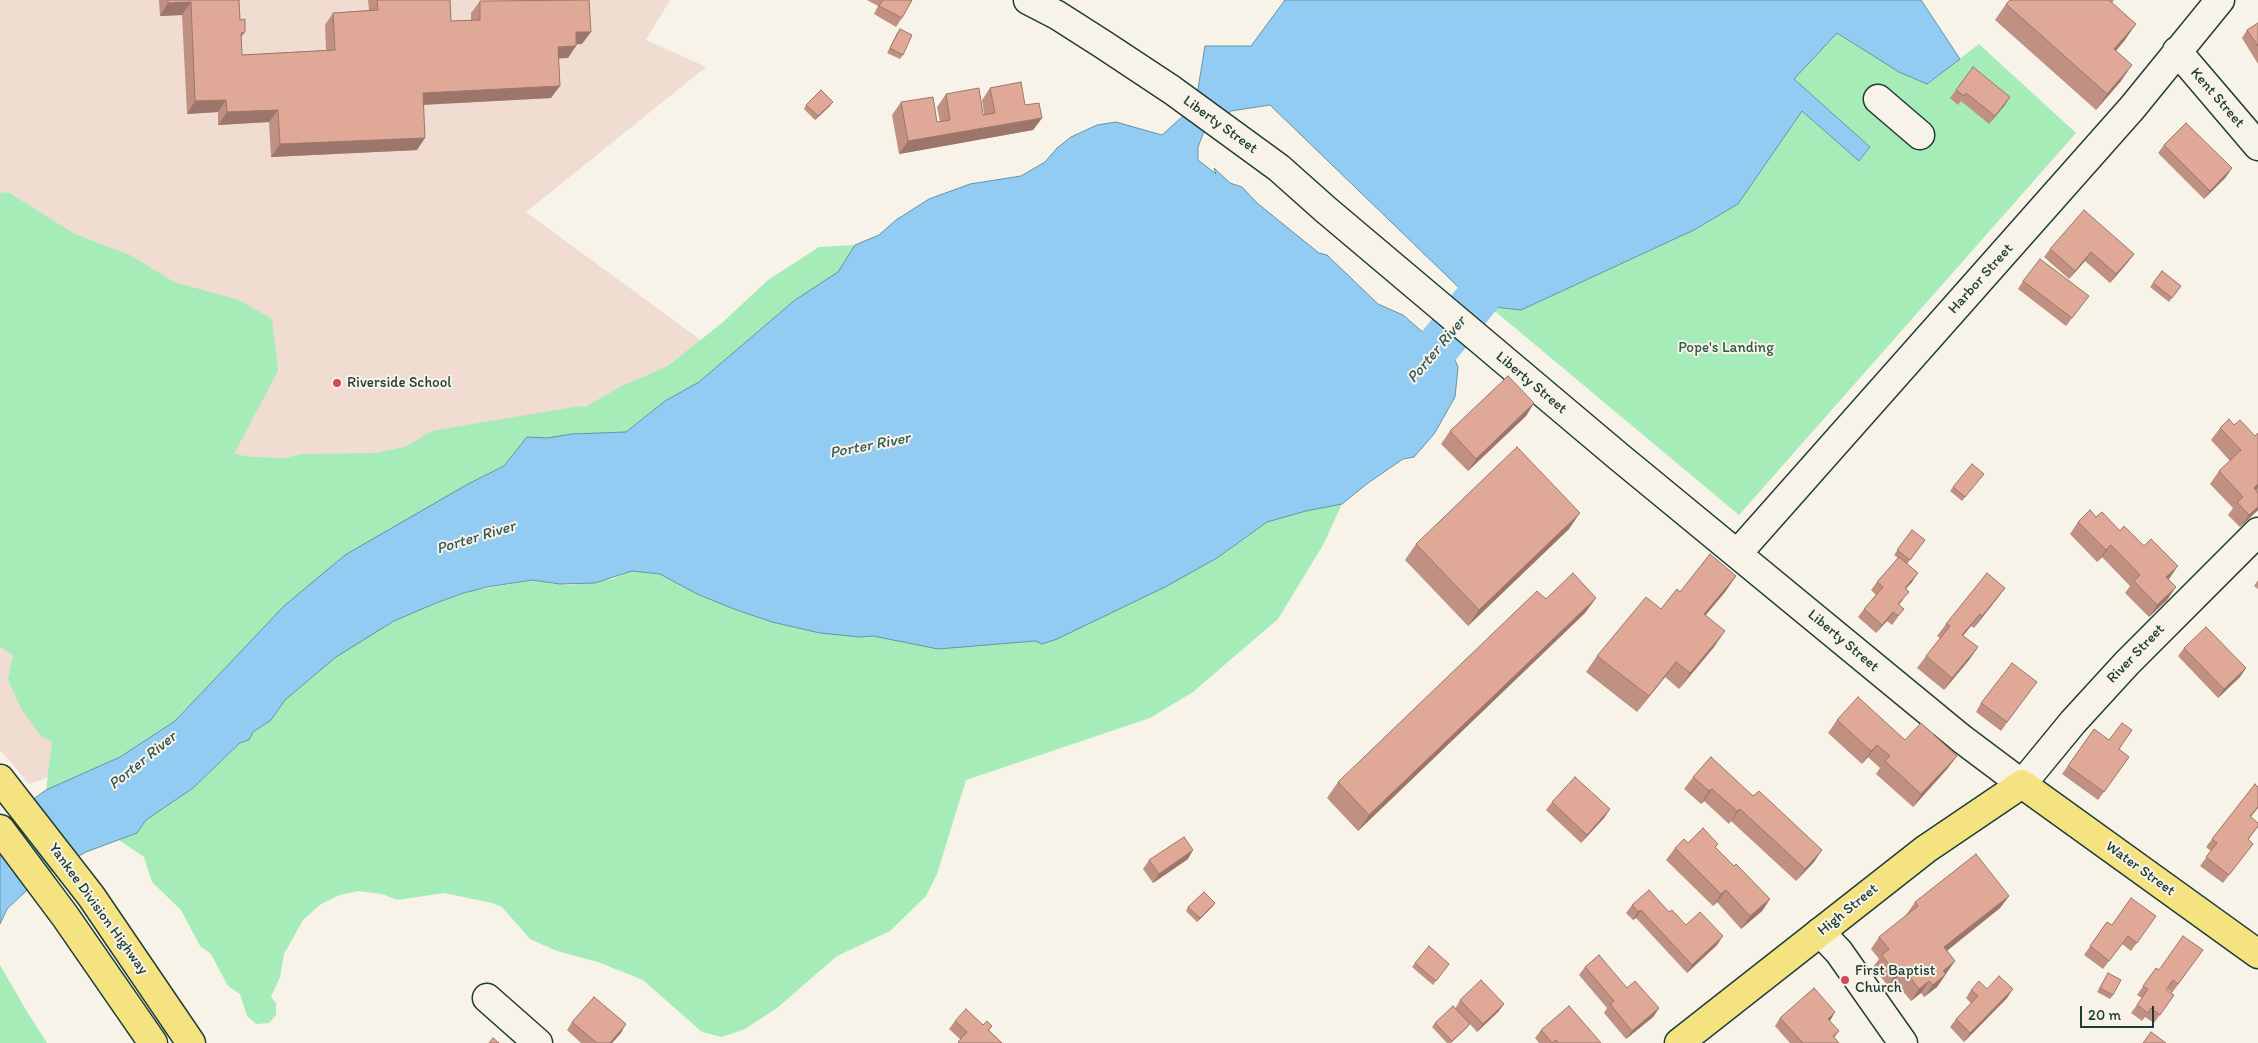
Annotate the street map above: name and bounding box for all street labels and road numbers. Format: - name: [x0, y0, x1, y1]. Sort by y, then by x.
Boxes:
- street label: Kent Street: [2186, 64, 2248, 132]
- street label: Liberty Street: [1179, 92, 1261, 158]
- street label: Harbor Street: [1945, 240, 2017, 318]
- street label: Liberty Street: [1492, 348, 1570, 418]
- street label: Liberty Street: [1804, 606, 1882, 676]
- street label: River Street: [2103, 621, 2169, 687]
- street label: Water Street: [2102, 838, 2178, 900]
- street label: Yankee Division Highway: [44, 840, 152, 978]
- street label: High Street: [1814, 880, 1882, 940]

